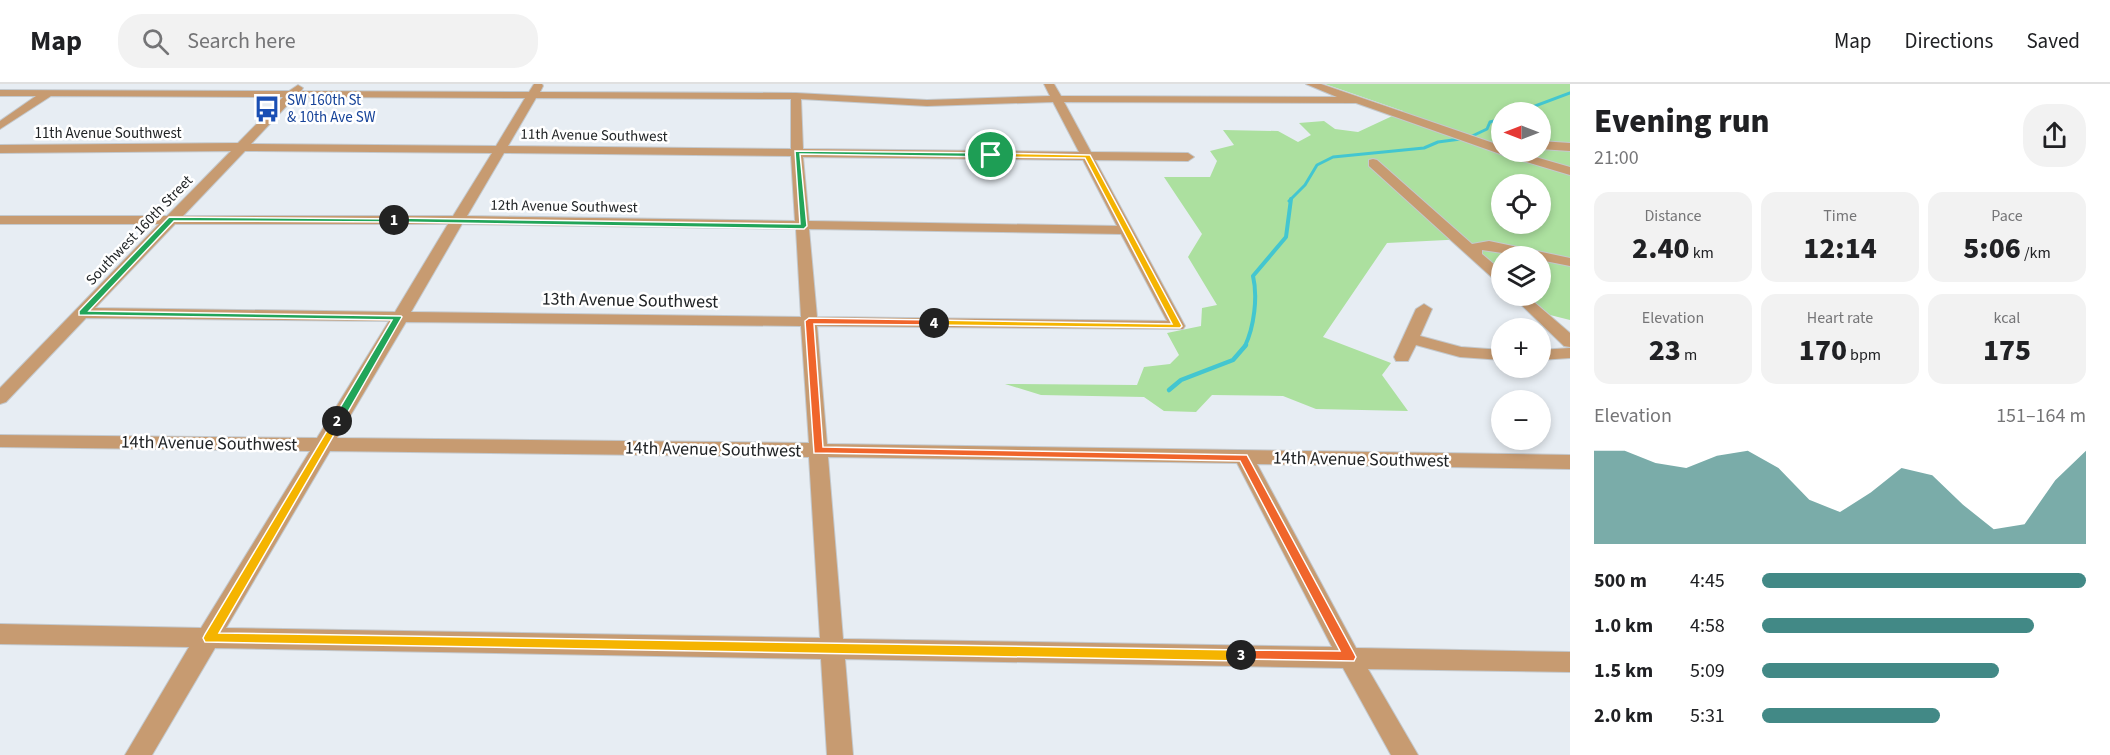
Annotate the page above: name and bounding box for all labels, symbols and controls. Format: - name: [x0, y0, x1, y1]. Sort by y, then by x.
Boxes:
- search box: [118, 14, 538, 68]
- text: Map: [30, 21, 82, 61]
- icon: search: [139, 25, 172, 58]
- text: Search here: [187, 25, 296, 57]
- text: Map: [1834, 26, 1872, 56]
- text: Directions: [1905, 26, 1993, 56]
- text: Saved: [2026, 26, 2080, 56]
- place label: SW 160th St & 10th Ave SW: [287, 90, 376, 128]
- bus stop icon: SW 160th St & 10th Ave SW: [252, 94, 282, 124]
- text: Evening run: [1594, 98, 1770, 145]
- north arrow: [1491, 102, 1551, 162]
- map controls: [1491, 102, 1551, 450]
- button: share: [2023, 104, 2086, 167]
- street label: 11th Avenue Southwest: [34, 123, 182, 144]
- street label: 11th Avenue Southwest: [520, 124, 668, 147]
- pin: [965, 129, 1016, 180]
- icon: arrive: [974, 138, 1007, 171]
- text: 21:00: [1594, 144, 1639, 172]
- street label: Southwest 160th Street: [81, 171, 198, 290]
- button: locate: [1491, 174, 1551, 234]
- street label: 12th Avenue Southwest: [490, 195, 638, 218]
- pin: 1: [379, 205, 409, 235]
- text: Distance: [1645, 205, 1701, 227]
- text: Time: [1823, 205, 1857, 227]
- text: Pace: [1991, 205, 2023, 227]
- text: 1: [390, 209, 398, 231]
- text: 2.40: [1632, 227, 1689, 270]
- text: 12:14: [1803, 227, 1877, 270]
- text: 5:06: [1963, 227, 2021, 270]
- text: km: [1689, 242, 1714, 264]
- text: /km: [2021, 242, 2051, 264]
- button: layers: [1491, 246, 1551, 306]
- street label: 13th Avenue Southwest: [542, 286, 718, 315]
- text: Elevation: [1642, 307, 1704, 329]
- text: Heart rate: [1807, 307, 1873, 329]
- text: kcal: [1994, 307, 2020, 329]
- pin: 4: [919, 308, 949, 338]
- text: 4: [930, 312, 938, 334]
- button: +: [1491, 318, 1551, 378]
- text: 23: [1649, 329, 1681, 372]
- text: 170: [1799, 329, 1847, 372]
- text: 175: [1983, 329, 2031, 372]
- text: m: [1681, 344, 1697, 366]
- text: bpm: [1847, 344, 1881, 366]
- button: −: [1491, 390, 1551, 450]
- text: Elevation: [1594, 402, 1672, 430]
- text: 151–164 m: [1996, 402, 2086, 430]
- pin: 2: [322, 406, 352, 436]
- text: 2: [333, 410, 341, 432]
- street label: 14th Avenue Southwest: [121, 429, 297, 458]
- street label: 14th Avenue Southwest: [625, 435, 801, 464]
- street label: 14th Avenue Southwest: [1273, 445, 1449, 474]
- text: 500 m: [1594, 567, 1647, 595]
- text: 4:45: [1690, 567, 1725, 595]
- text: 1.0 km: [1594, 612, 1653, 640]
- text: 4:58: [1690, 612, 1725, 640]
- pin: 3: [1226, 640, 1256, 670]
- text: 3: [1237, 644, 1245, 666]
- text: 1.5 km: [1594, 657, 1653, 685]
- text: 5:09: [1690, 657, 1725, 685]
- text: 2.0 km: [1594, 702, 1653, 730]
- text: 5:31: [1690, 702, 1725, 730]

